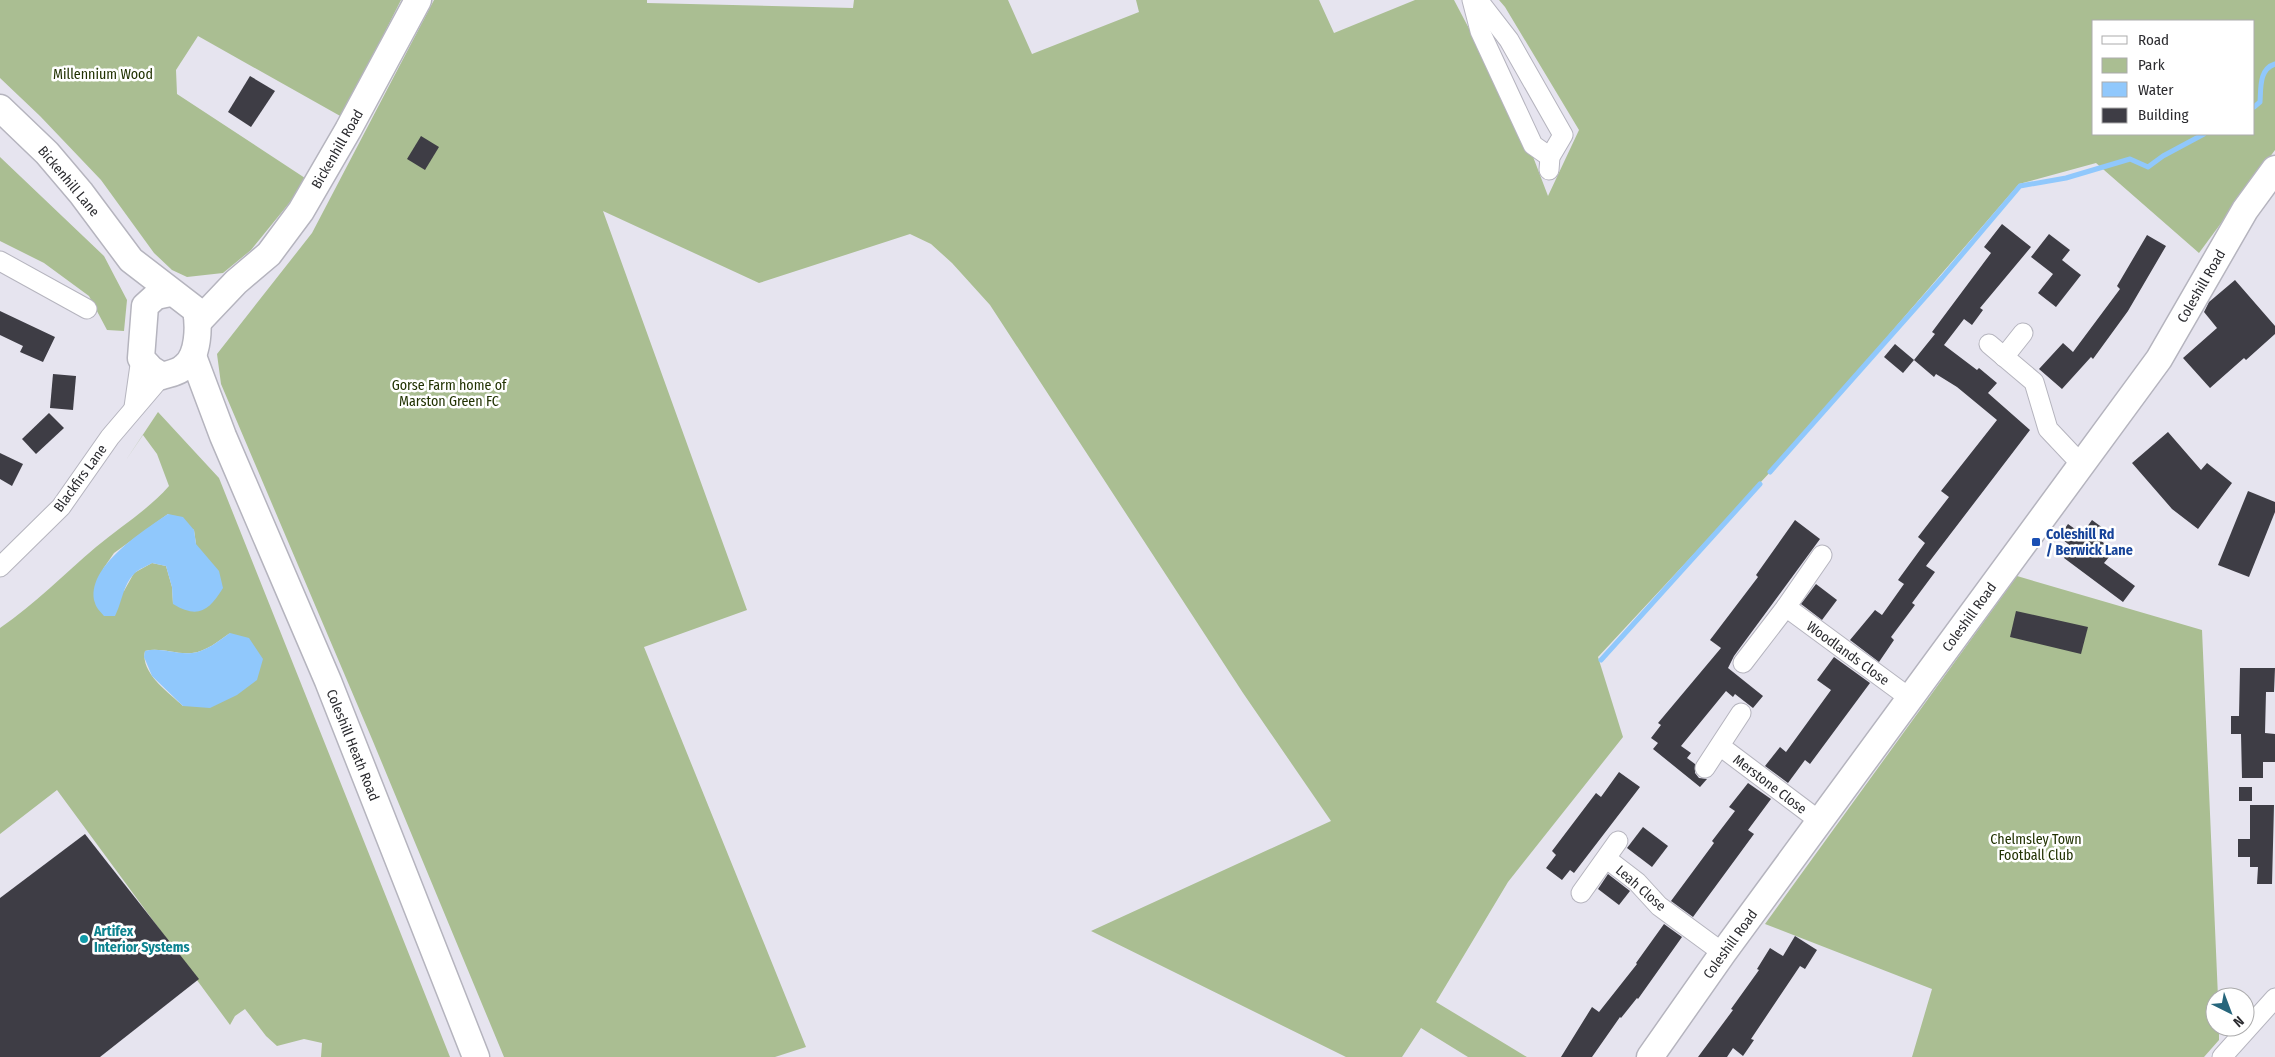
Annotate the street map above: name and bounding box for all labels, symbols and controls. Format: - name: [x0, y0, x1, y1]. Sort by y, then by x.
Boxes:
- legend: [2092, 20, 2255, 135]
- text: Road: [2138, 31, 2169, 49]
- text: Park: [2138, 56, 2165, 74]
- park label: Millennium Wood: [53, 66, 153, 83]
- text: Water: [2138, 81, 2174, 99]
- text: Building: [2138, 106, 2189, 124]
- street label: Bickenhill Road: [308, 107, 367, 192]
- street label: Bickenhill Lane: [34, 143, 103, 220]
- street label: Coleshill Road: [2174, 247, 2229, 326]
- park label: Gorse Farm home of Marston Green FC: [392, 377, 508, 410]
- street label: Blackfirs Lane: [50, 441, 111, 515]
- place label: Coleshill Rd / Berwick Lane: [2046, 526, 2133, 559]
- marker: Coleshill Rd / Berwick Lane: [2030, 536, 2042, 548]
- street label: Coleshill Road: [1939, 579, 2000, 655]
- street label: Woodlands Close: [1803, 618, 1892, 689]
- street label: Coleshill Heath Road: [322, 687, 383, 803]
- street label: Merstone Close: [1730, 751, 1810, 818]
- park label: Chelmsley Town Football Club: [1990, 831, 2082, 864]
- street label: Leah Close: [1612, 862, 1669, 915]
- street label: Coleshill Road: [1700, 906, 1761, 982]
- place label: Artifex Interior Systems: [93, 923, 190, 956]
- marker: Artifex Interior Systems: [78, 933, 90, 945]
- north arrow: [2205, 987, 2255, 1037]
- text: N: [2230, 1012, 2247, 1030]

